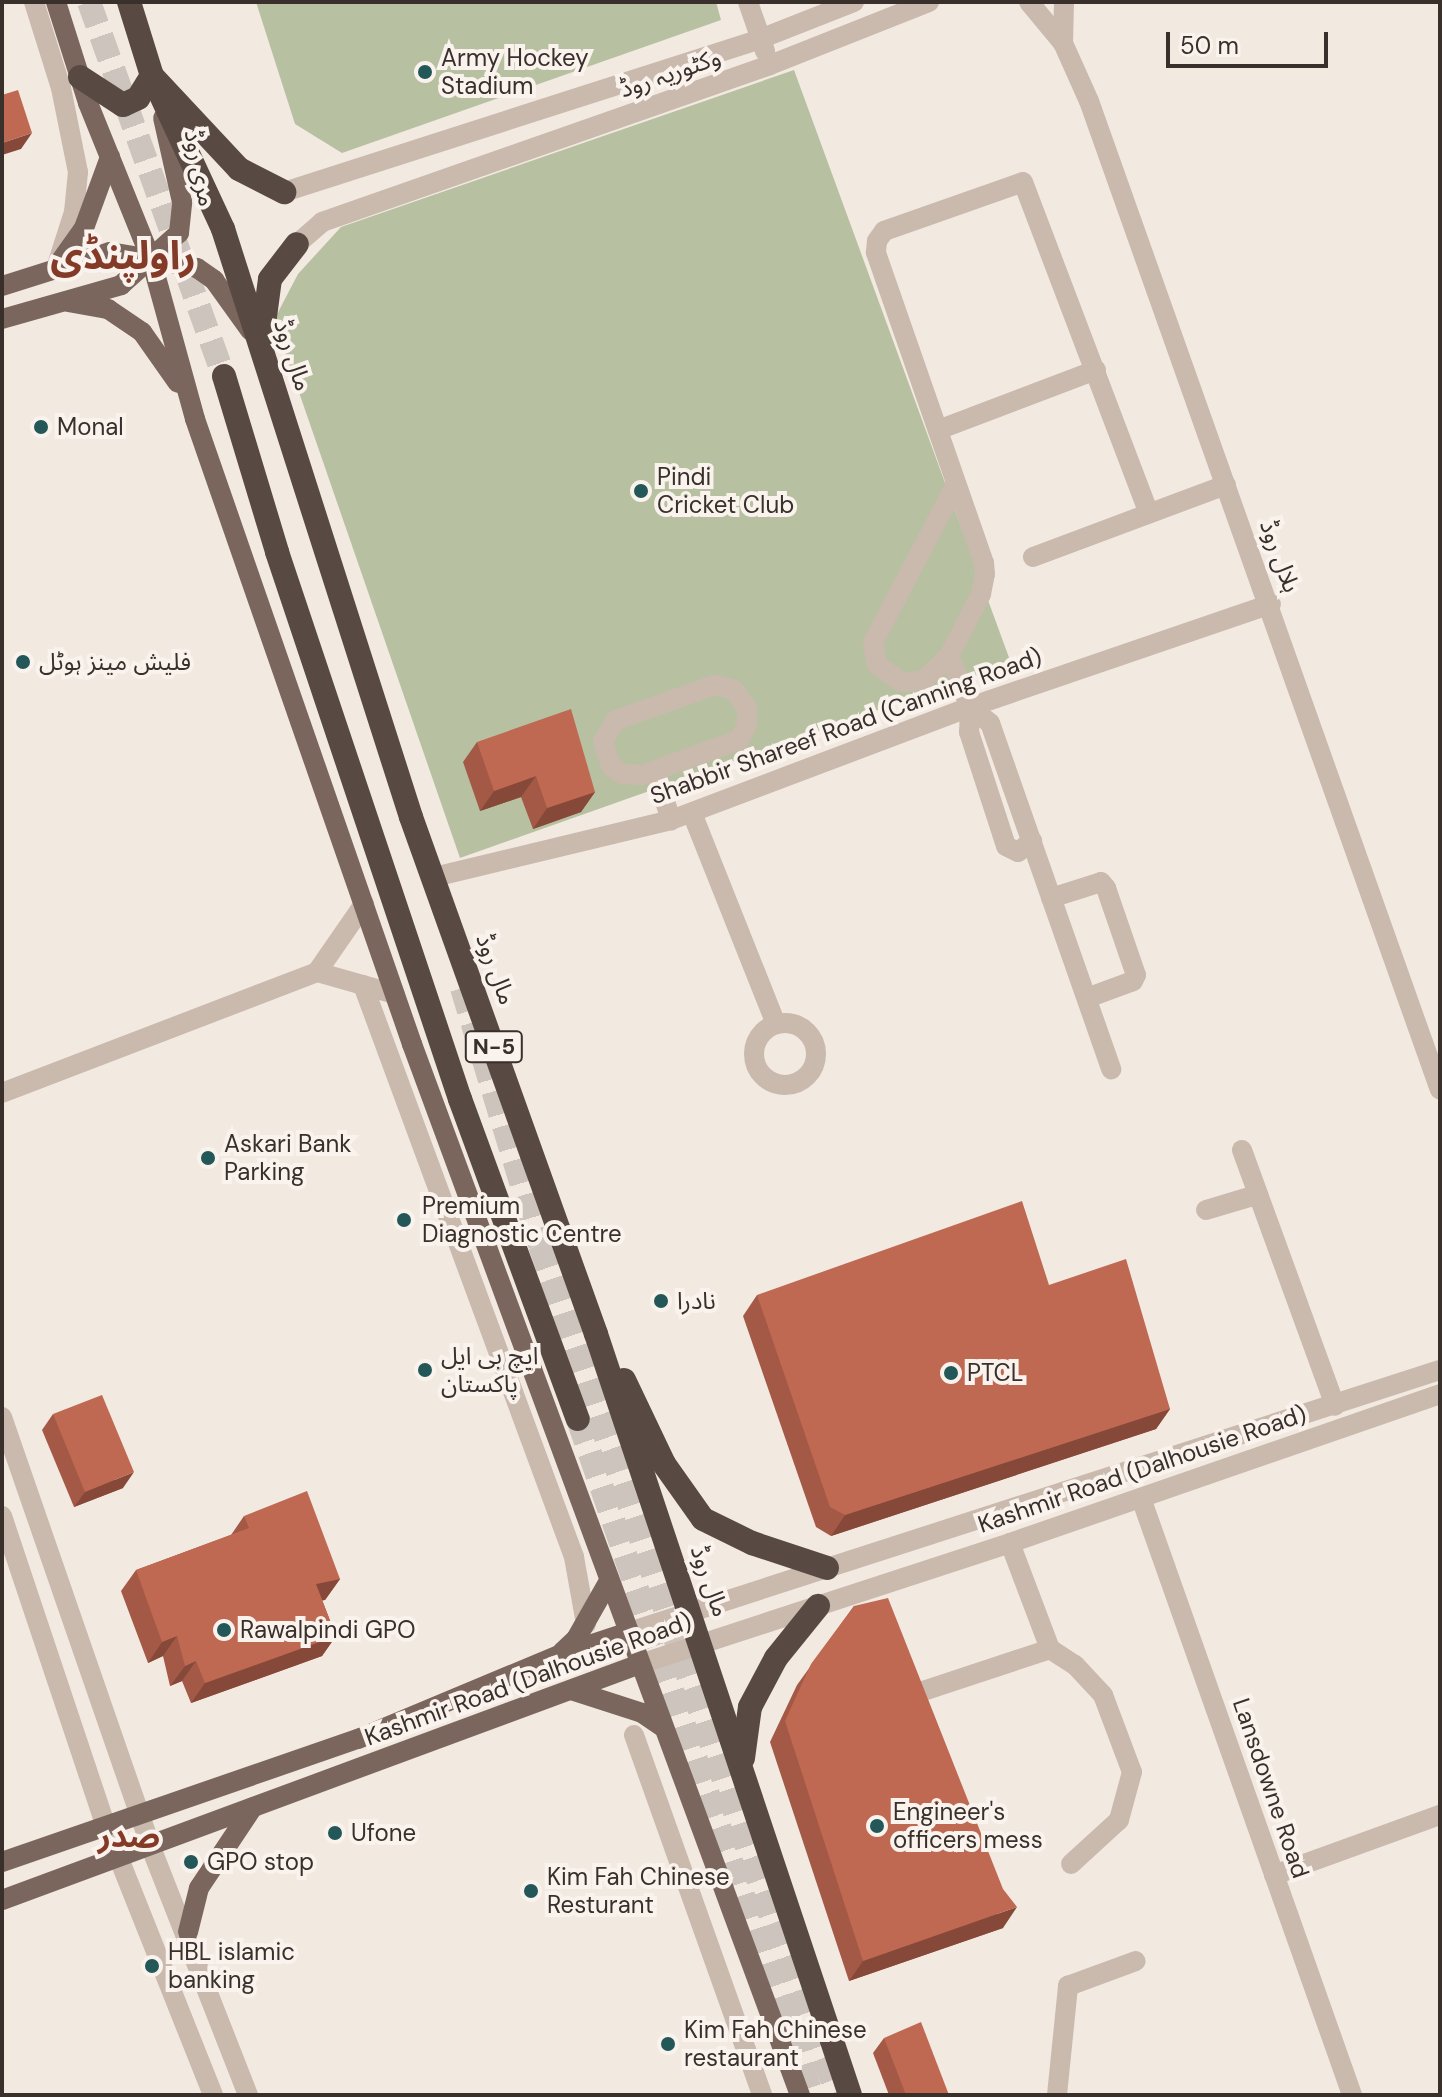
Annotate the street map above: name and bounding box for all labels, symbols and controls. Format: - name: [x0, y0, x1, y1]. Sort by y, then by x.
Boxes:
- scale bar: [1170, 16, 1332, 66]
- text: 50 m: [1180, 30, 1239, 61]
- street label: وکٹوریہ روڈ: [616, 42, 724, 104]
- place label: Army Hockey Stadium: [441, 44, 589, 100]
- marker: Army Hockey Stadium: [416, 63, 434, 81]
- street label: مری روڈ: [178, 127, 222, 209]
- district label: راولپنڈی: [50, 231, 196, 279]
- street label: مال روڈ: [268, 316, 318, 394]
- place label: Monal: [57, 413, 124, 441]
- marker: Monal: [32, 418, 50, 436]
- place label: Pindi Cricket Club: [657, 463, 794, 519]
- marker: Pindi Cricket Club: [632, 482, 650, 500]
- street label: ہلال روڈ: [1254, 516, 1306, 596]
- street label: Shabbir Shareef Road (Canning Road): [646, 642, 1046, 810]
- place label: فلیش مینز ہوٹل: [39, 648, 191, 676]
- marker: فلیش مینز ہوٹل: [14, 653, 32, 671]
- street label: مال روڈ: [470, 929, 522, 1009]
- road number: N-5: [464, 1029, 524, 1065]
- place label: Askari Bank Parking: [224, 1130, 351, 1186]
- marker: Askari Bank Parking: [199, 1149, 217, 1167]
- place label: Premium Diagnostic Centre: [422, 1192, 622, 1248]
- marker: Premium Diagnostic Centre: [393, 1209, 415, 1231]
- place label: نادرا: [677, 1287, 716, 1315]
- marker: نادرا: [652, 1292, 670, 1310]
- place label: ایچ بی ایل پاکستان: [441, 1342, 538, 1398]
- place label: PTCL: [967, 1359, 1023, 1387]
- marker: ایچ بی ایل پاکستان: [416, 1361, 434, 1379]
- marker: PTCL: [942, 1364, 960, 1382]
- street label: Kashmir Road (Dalhousie Road): [974, 1399, 1310, 1539]
- street label: مال روڈ: [684, 1542, 736, 1620]
- street label: Kashmir Road (Dalhousie Road): [361, 1606, 695, 1752]
- place label: Rawalpindi GPO: [240, 1616, 415, 1644]
- marker: Rawalpindi GPO: [215, 1621, 233, 1639]
- street label: Lansdowne Road: [1227, 1694, 1315, 1882]
- place label: Engineer's officers mess: [893, 1798, 1043, 1854]
- district label: صدر: [98, 1817, 160, 1855]
- marker: Engineer's officers mess: [868, 1817, 886, 1835]
- place label: Ufone: [351, 1819, 416, 1847]
- marker: Ufone: [326, 1824, 344, 1842]
- place label: GPO stop: [207, 1848, 314, 1876]
- marker: GPO stop: [182, 1853, 200, 1871]
- place label: Kim Fah Chinese Resturant: [547, 1863, 730, 1919]
- marker: Kim Fah Chinese Resturant: [522, 1882, 540, 1900]
- place label: HBL islamic banking: [168, 1938, 295, 1994]
- marker: HBL islamic banking: [143, 1957, 161, 1975]
- place label: Kim Fah Chinese restaurant: [684, 2016, 867, 2072]
- marker: Kim Fah Chinese restaurant: [659, 2035, 677, 2053]

